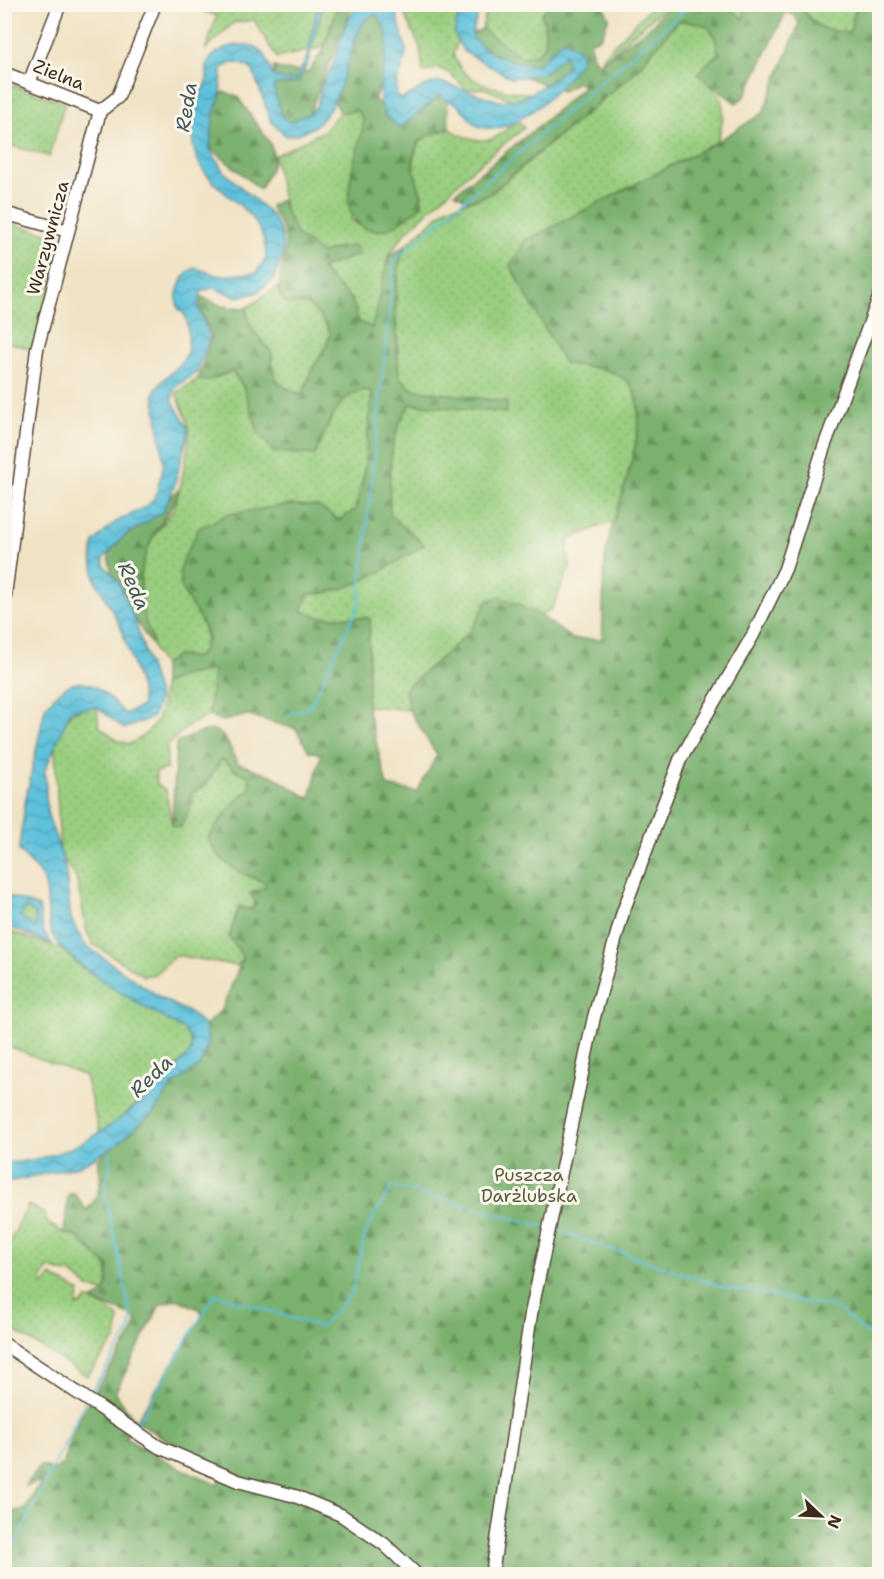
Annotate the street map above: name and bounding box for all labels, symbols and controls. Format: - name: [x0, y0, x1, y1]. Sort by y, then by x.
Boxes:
- street label: Zielna: [30, 54, 88, 96]
- water label: Reda: [169, 80, 203, 134]
- street label: Warzywnicza: [21, 178, 75, 298]
- water label: Reda: [112, 558, 156, 614]
- water label: Reda: [124, 1049, 178, 1103]
- park label: Puszcza Darżlubska: [481, 1163, 577, 1208]
- north arrow: [791, 1486, 851, 1546]
- text: N: [822, 1512, 846, 1532]

